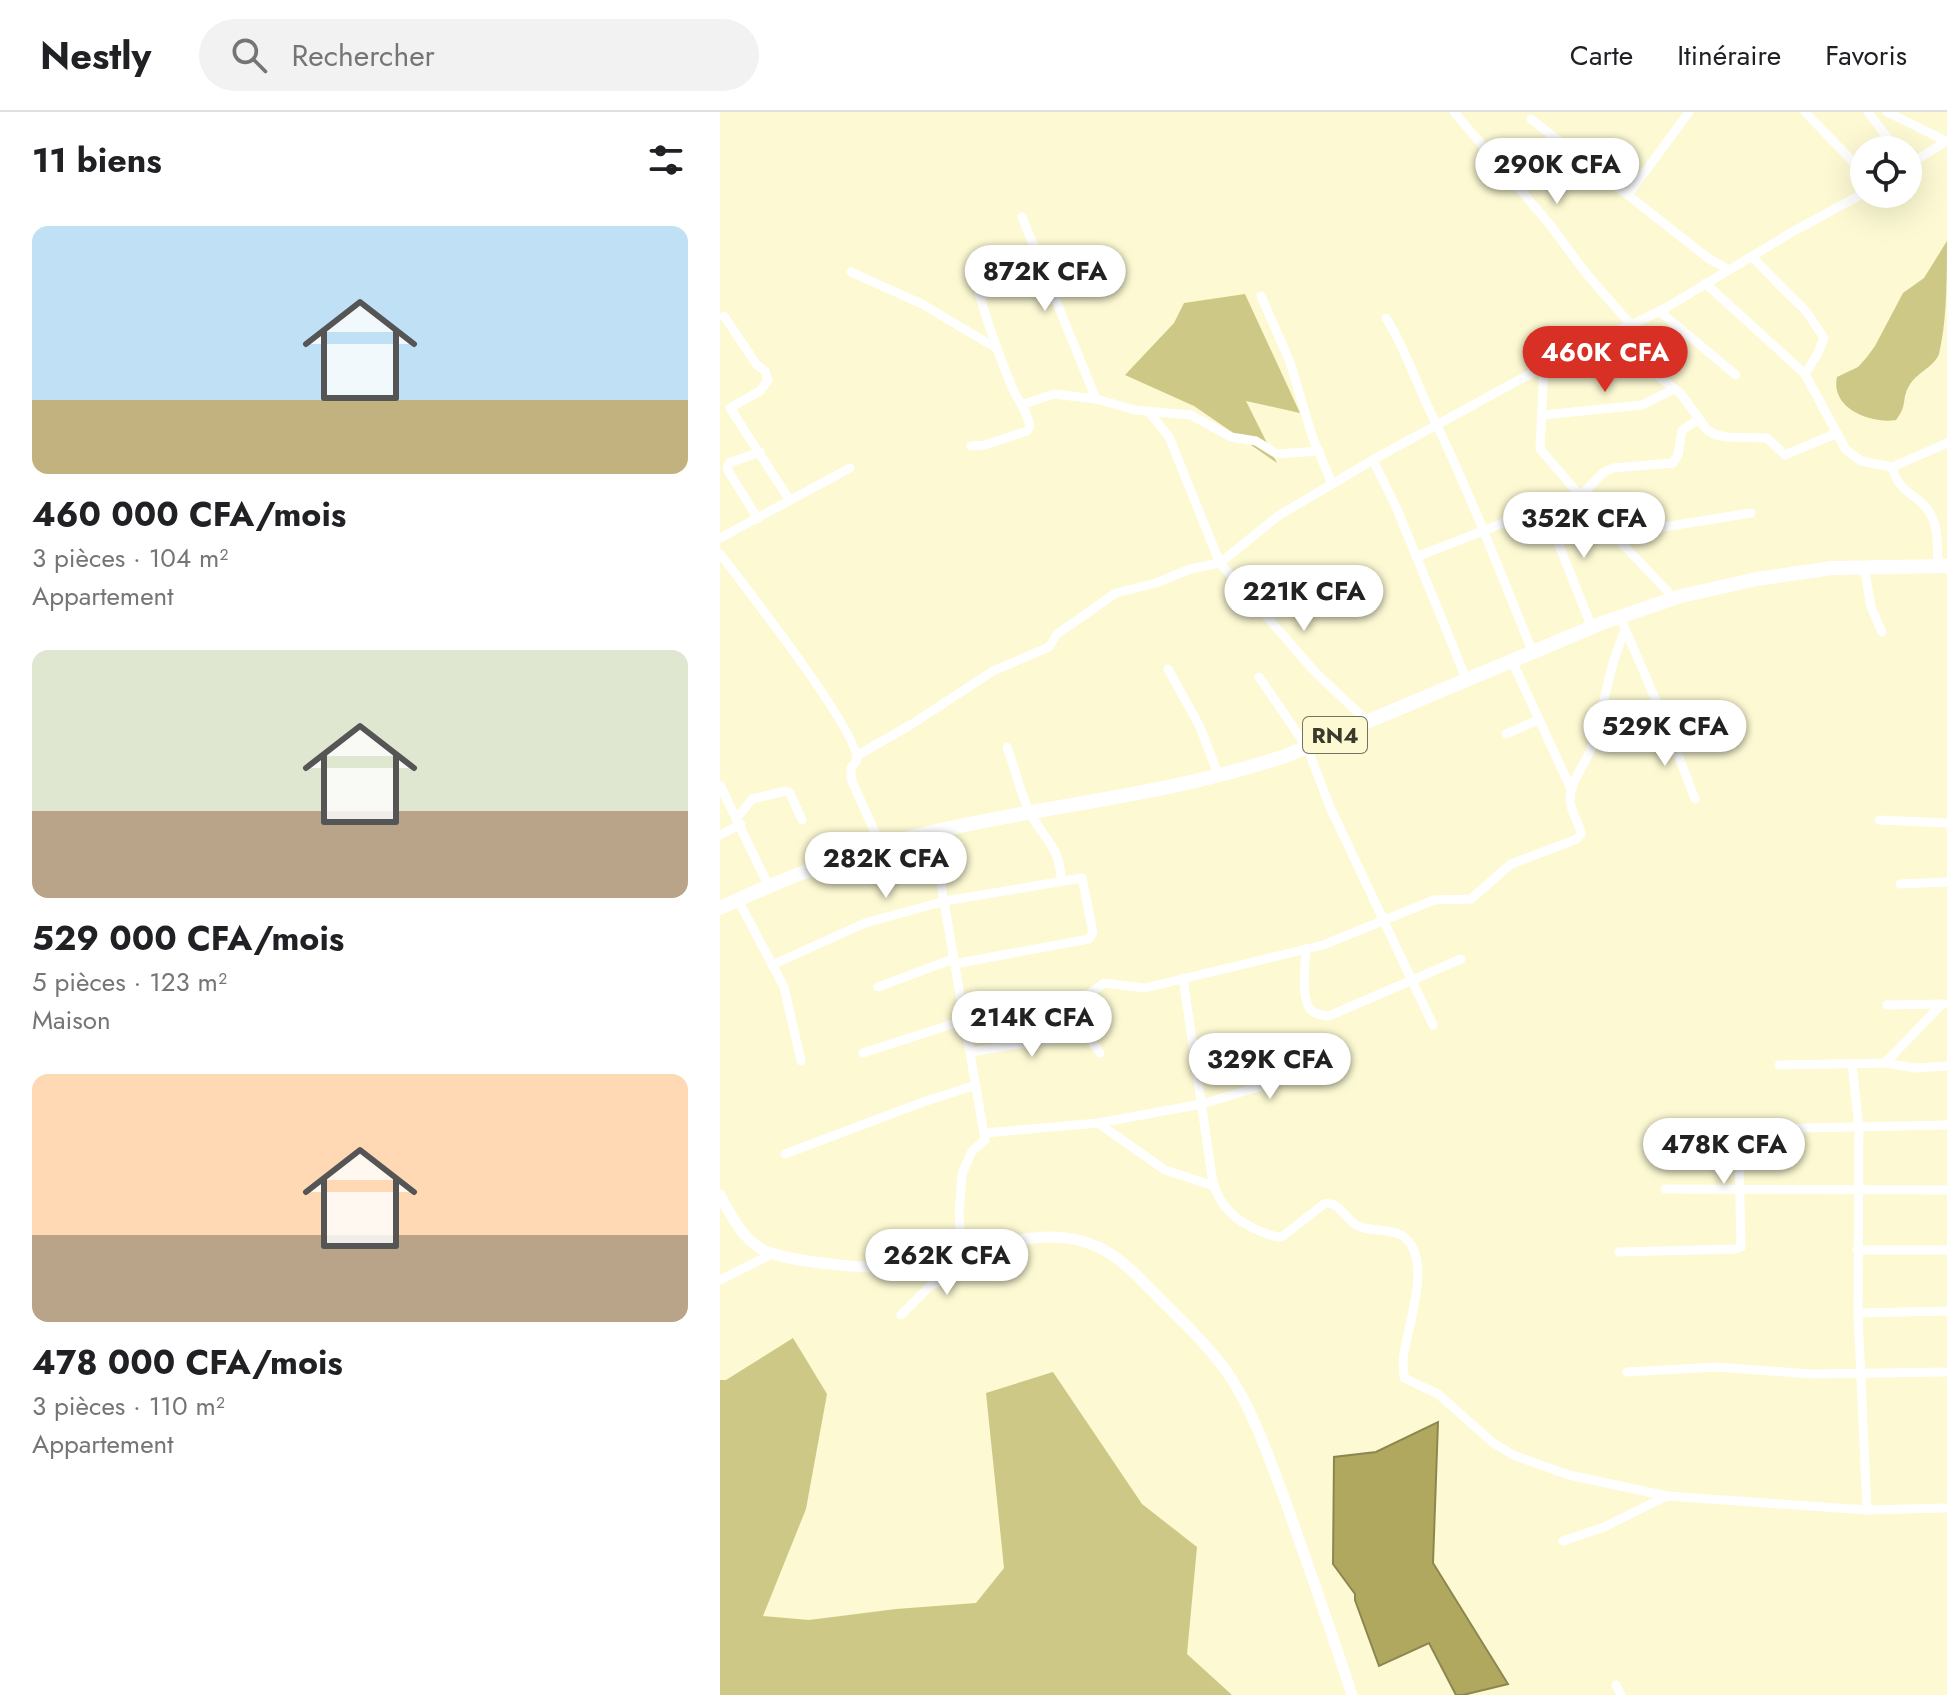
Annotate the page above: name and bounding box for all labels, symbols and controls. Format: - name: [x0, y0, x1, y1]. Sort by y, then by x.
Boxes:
- search box: [199, 19, 759, 91]
- text: Nestly: [40, 28, 151, 83]
- icon: search: [227, 33, 271, 77]
- text: Rechercher: [291, 34, 435, 77]
- text: Carte: [1570, 35, 1633, 76]
- text: Itinéraire: [1677, 35, 1781, 76]
- text: Favoris: [1825, 35, 1907, 76]
- text: 11 biens: [32, 136, 162, 185]
- map controls: [1850, 136, 1922, 208]
- button: locate: [1850, 136, 1922, 208]
- icon: filters: [644, 138, 688, 182]
- pin: 290K CFA: [1474, 138, 1640, 206]
- text: 290K CFA: [1493, 145, 1621, 183]
- pin: 872K CFA: [962, 245, 1128, 313]
- text: 872K CFA: [983, 252, 1107, 290]
- icon: home: [288, 278, 432, 422]
- pin: 460K CFA: [1522, 326, 1688, 394]
- text: 460K CFA: [1541, 333, 1669, 371]
- text: 460 000 CFA/mois: [32, 490, 346, 539]
- pin: 352K CFA: [1501, 492, 1667, 560]
- text: 352K CFA: [1521, 499, 1647, 537]
- text: 3 pièces · 104 m²: [32, 539, 228, 577]
- pin: 221K CFA: [1221, 565, 1387, 633]
- text: 221K CFA: [1242, 572, 1366, 610]
- text: Appartement: [32, 577, 173, 615]
- pin: 529K CFA: [1582, 700, 1748, 768]
- icon: home: [288, 702, 432, 846]
- text: 529K CFA: [1601, 707, 1729, 745]
- road number: RN4: [1303, 717, 1367, 753]
- pin: 282K CFA: [803, 832, 969, 900]
- text: 282K CFA: [823, 839, 949, 877]
- text: 529 000 CFA/mois: [32, 914, 344, 963]
- text: 5 pièces · 123 m²: [32, 963, 227, 1001]
- pin: 214K CFA: [949, 991, 1115, 1059]
- text: 214K CFA: [970, 998, 1094, 1036]
- text: Maison: [32, 1001, 111, 1039]
- pin: 329K CFA: [1187, 1033, 1353, 1101]
- text: 329K CFA: [1207, 1040, 1333, 1078]
- pin: 478K CFA: [1641, 1118, 1807, 1186]
- text: 478K CFA: [1661, 1125, 1787, 1163]
- icon: home: [288, 1126, 432, 1270]
- pin: 262K CFA: [864, 1229, 1030, 1297]
- text: 262K CFA: [883, 1236, 1011, 1274]
- text: 478 000 CFA/mois: [32, 1338, 343, 1387]
- text: 3 pièces · 110 m²: [32, 1387, 225, 1425]
- text: Appartement: [32, 1425, 173, 1463]

